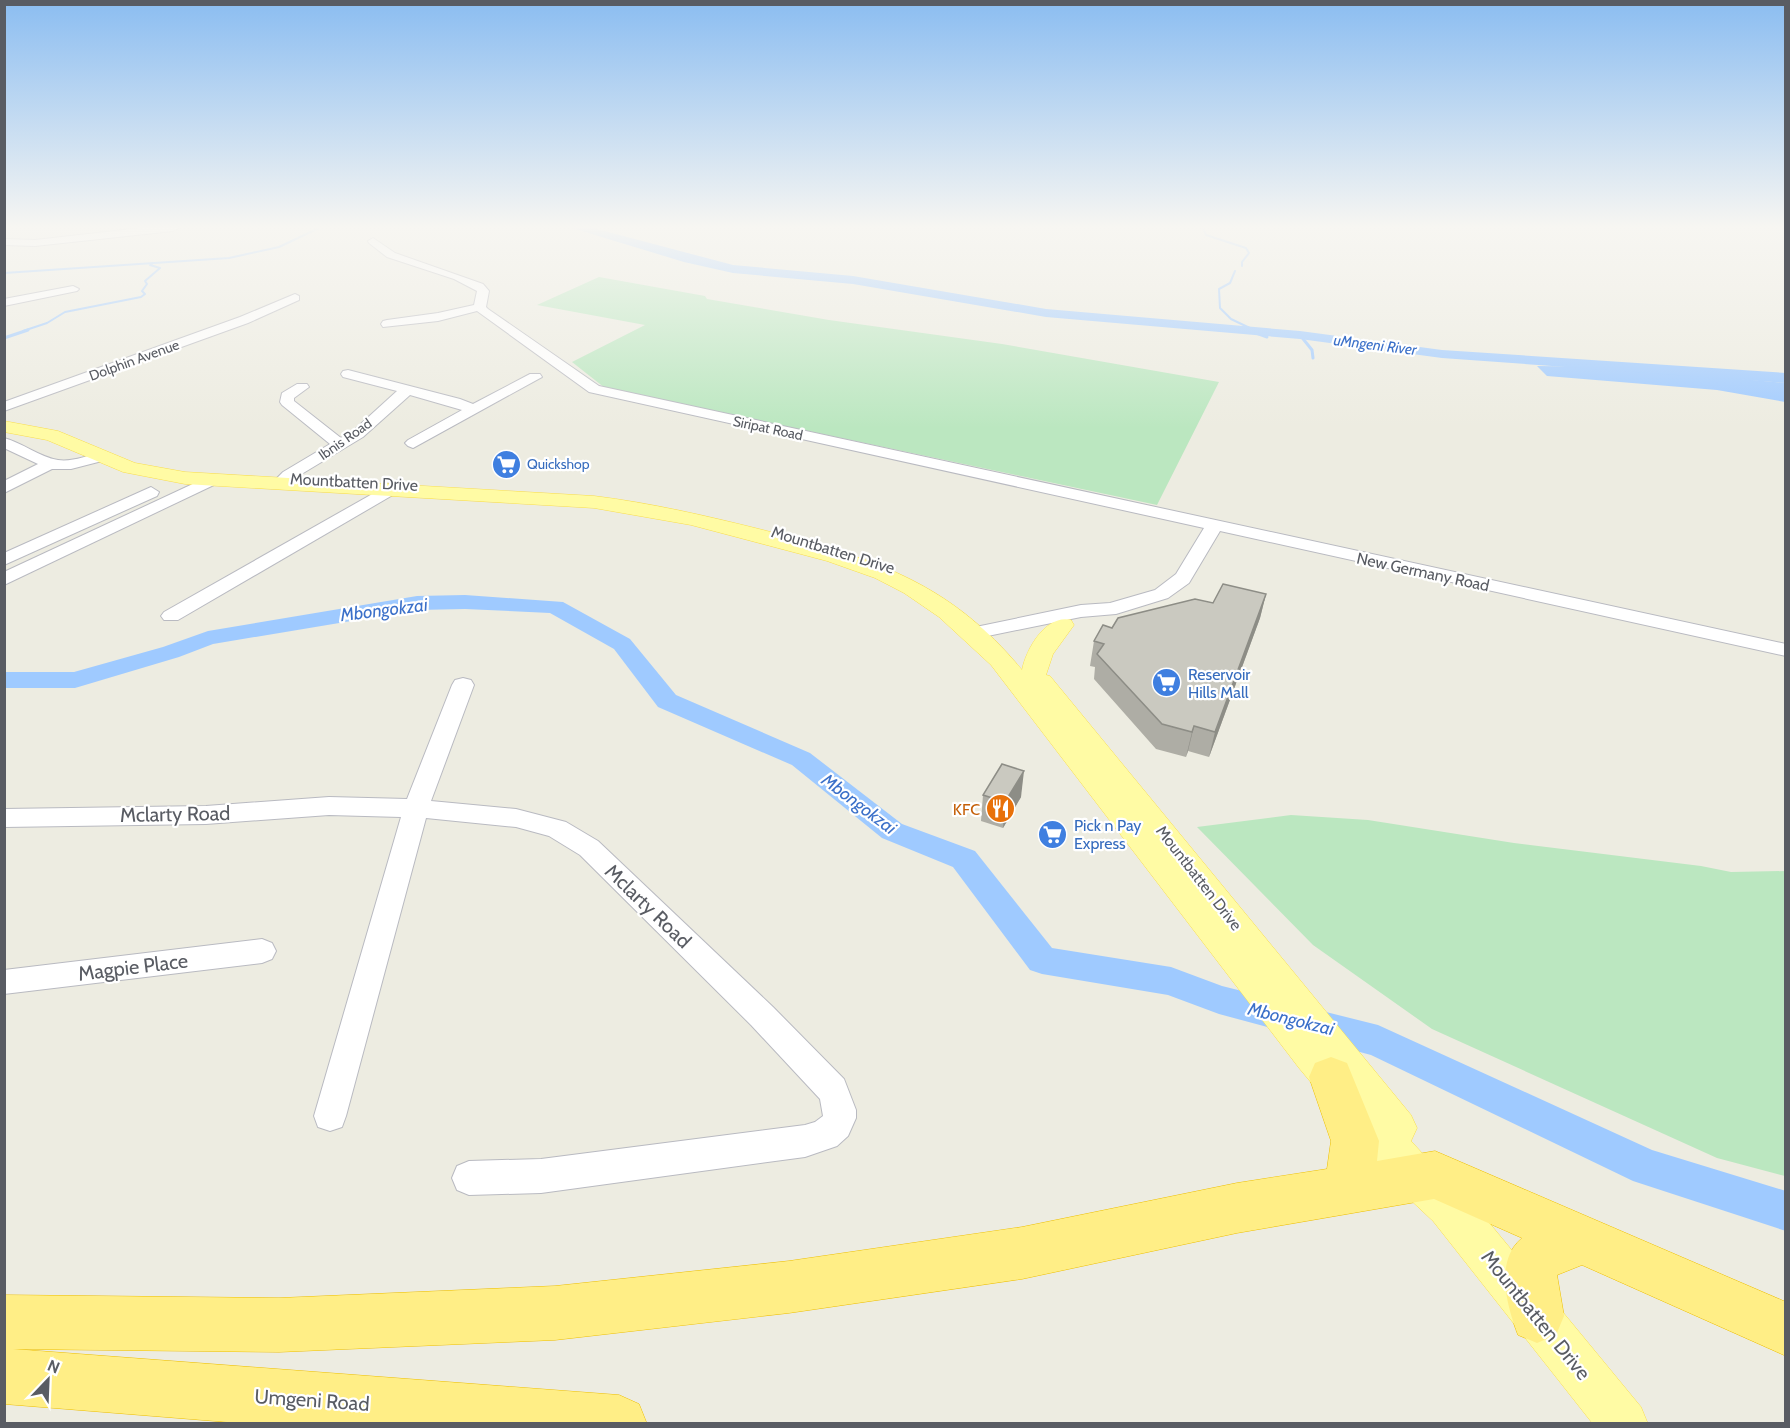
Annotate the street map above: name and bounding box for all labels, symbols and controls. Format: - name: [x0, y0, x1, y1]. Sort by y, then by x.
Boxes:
- water label: uMngeni River: [1333, 331, 1419, 359]
- street label: Dolphin Avenue: [86, 335, 182, 385]
- street label: Siripat Road: [731, 412, 805, 444]
- street label: Ibnis Road: [315, 414, 375, 464]
- supermarket icon: Quickshop: [490, 448, 522, 480]
- place label: Quickshop: [527, 455, 590, 473]
- street label: Mountbatten Drive: [290, 469, 418, 495]
- street label: Mountbatten Drive: [769, 522, 897, 578]
- street label: New Germany Road: [1355, 549, 1491, 595]
- water label: Mbongokzai: [338, 594, 430, 626]
- place label: Reservoir Hills Mall: [1188, 665, 1251, 702]
- supermarket icon: Reservoir Hills Mall: [1151, 667, 1183, 699]
- water label: Mbongokzai: [817, 768, 902, 840]
- restaurant icon: KFC: [985, 793, 1017, 825]
- place label: KFC: [953, 800, 980, 819]
- street label: Mclarty Road: [120, 801, 230, 827]
- place label: Pick n Pay Express: [1074, 816, 1141, 853]
- supermarket icon: Pick n Pay Express: [1037, 818, 1069, 850]
- street label: Mountbatten Drive: [1152, 822, 1246, 934]
- street label: Mclarty Road: [600, 859, 696, 953]
- street label: Magpie Place: [77, 948, 189, 986]
- water label: Mbongokzai: [1245, 997, 1337, 1041]
- street label: Mountbatten Drive: [1476, 1245, 1596, 1385]
- north arrow: [18, 1350, 78, 1410]
- text: N: [45, 1356, 63, 1378]
- street label: Umgeni Road: [254, 1384, 370, 1416]

